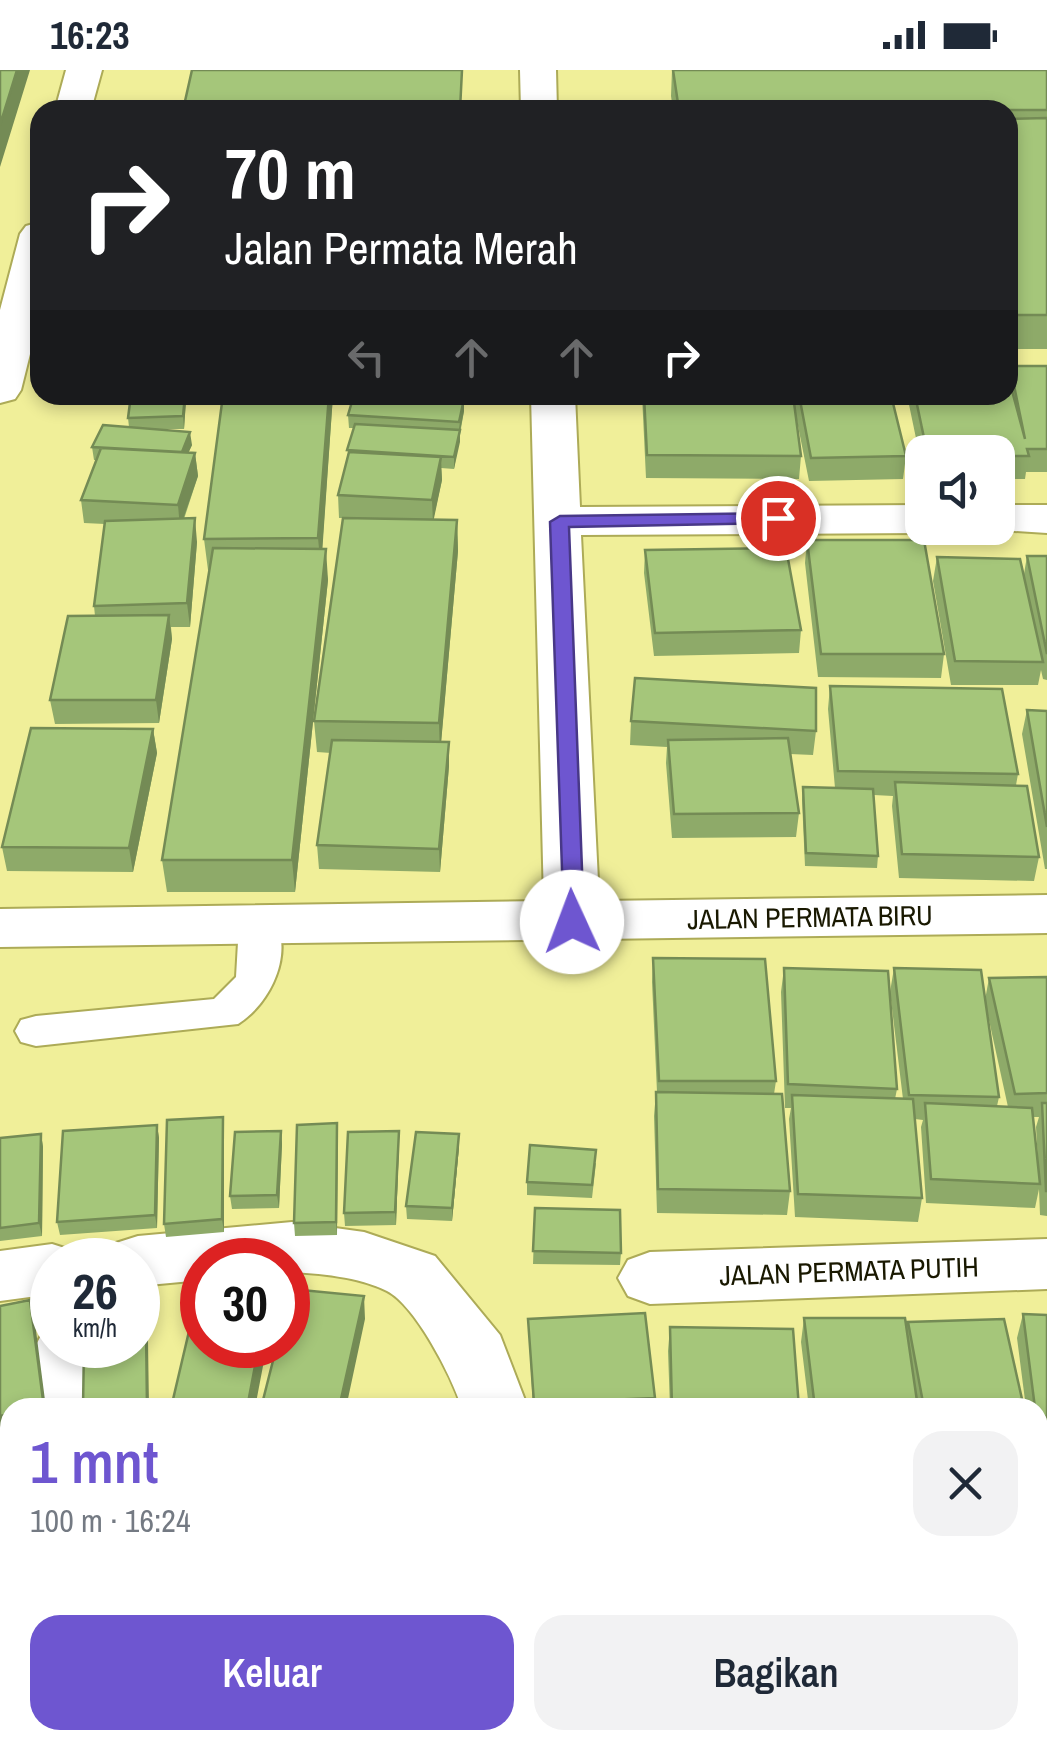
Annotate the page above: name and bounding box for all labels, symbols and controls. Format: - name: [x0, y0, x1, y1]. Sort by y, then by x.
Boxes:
- text: 16:23: [50, 10, 130, 61]
- text: 70 m: [225, 127, 356, 221]
- icon: right: [60, 140, 190, 270]
- text: Jalan Permata Merah: [225, 217, 578, 278]
- icon: left: [339, 330, 394, 385]
- icon: ahead: [444, 330, 499, 385]
- icon: ahead: [549, 330, 604, 385]
- icon: right: [654, 330, 709, 385]
- map controls: [905, 435, 1015, 545]
- button: sound: [905, 435, 1015, 545]
- pin: [736, 476, 821, 561]
- icon: arrive: [751, 491, 806, 546]
- position arrow: [520, 870, 624, 974]
- street label: JALAN PERMATA BIRU: [687, 896, 933, 938]
- speed limit sign: 30: [180, 1238, 310, 1368]
- street label: JALAN PERMATA PUTIH: [719, 1247, 979, 1295]
- text: 26: [72, 1257, 118, 1325]
- text: km/h: [73, 1311, 117, 1345]
- text: 1 mnt: [30, 1421, 158, 1502]
- button: close: [913, 1431, 1018, 1536]
- text: 100 m · 16:24: [30, 1499, 190, 1542]
- button: Keluar: [30, 1615, 514, 1730]
- button: Bagikan: [534, 1615, 1018, 1730]

